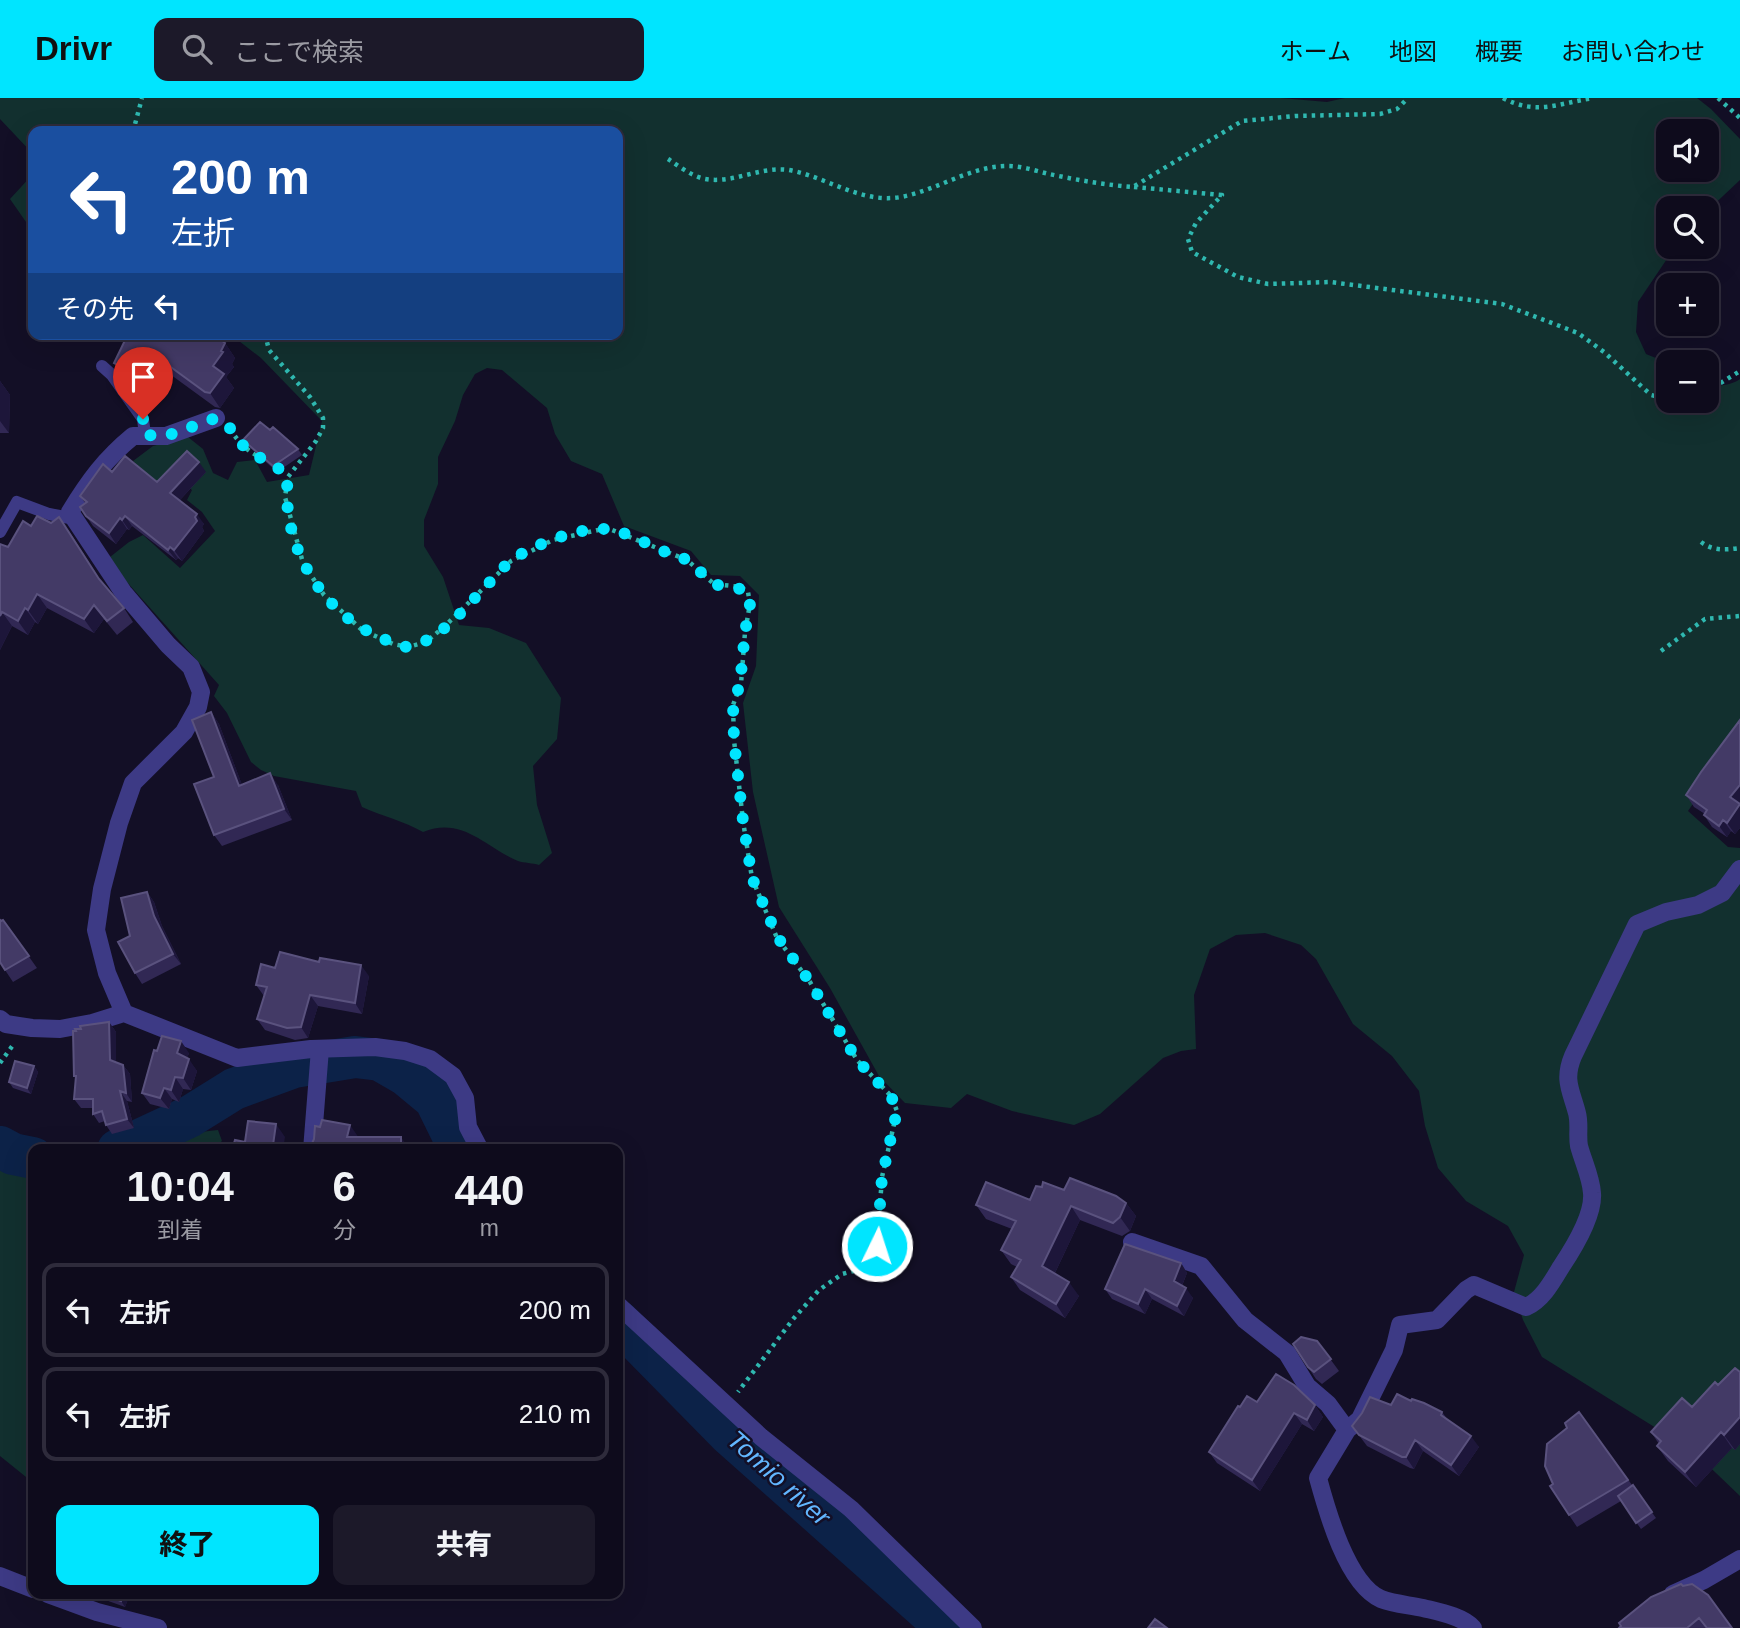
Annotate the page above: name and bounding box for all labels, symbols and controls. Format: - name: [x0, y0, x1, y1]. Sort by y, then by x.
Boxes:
- search box: [154, 18, 644, 81]
- text: Drivr: [35, 30, 112, 67]
- icon: search: [178, 30, 216, 68]
- text: ここで検索: [234, 37, 364, 67]
- text: ホーム: [1280, 38, 1351, 65]
- text: 地図: [1389, 38, 1437, 65]
- text: 概要: [1475, 38, 1523, 65]
- text: お問い合わせ: [1561, 38, 1705, 65]
- map controls: [1656, 119, 1719, 413]
- button: sound: [1656, 119, 1719, 182]
- text: 200 m: [171, 150, 310, 204]
- icon: left: [56, 154, 147, 245]
- button: search: [1656, 196, 1719, 259]
- text: 左折: [171, 215, 235, 251]
- button: +: [1656, 273, 1719, 336]
- icon: left: [148, 287, 186, 325]
- text: その先: [56, 294, 134, 324]
- pin: [113, 347, 173, 419]
- button: −: [1656, 350, 1719, 413]
- icon: arrive: [124, 358, 162, 396]
- text: 10:04: [127, 1163, 234, 1210]
- text: 6: [332, 1163, 356, 1210]
- text: 440: [454, 1167, 524, 1214]
- position arrow: [840, 1209, 914, 1283]
- text: m: [480, 1215, 499, 1241]
- text: 到着: [157, 1217, 203, 1243]
- text: 分: [333, 1217, 356, 1243]
- icon: left: [60, 1291, 98, 1329]
- text: 200 m: [519, 1295, 591, 1325]
- text: 左折: [119, 1298, 171, 1328]
- icon: left: [60, 1395, 98, 1433]
- text: 210 m: [519, 1399, 591, 1429]
- text: 左折: [119, 1402, 171, 1432]
- water label: Tomio river: [722, 1424, 837, 1533]
- button: 終了: [56, 1505, 319, 1585]
- button: 共有: [333, 1505, 595, 1585]

